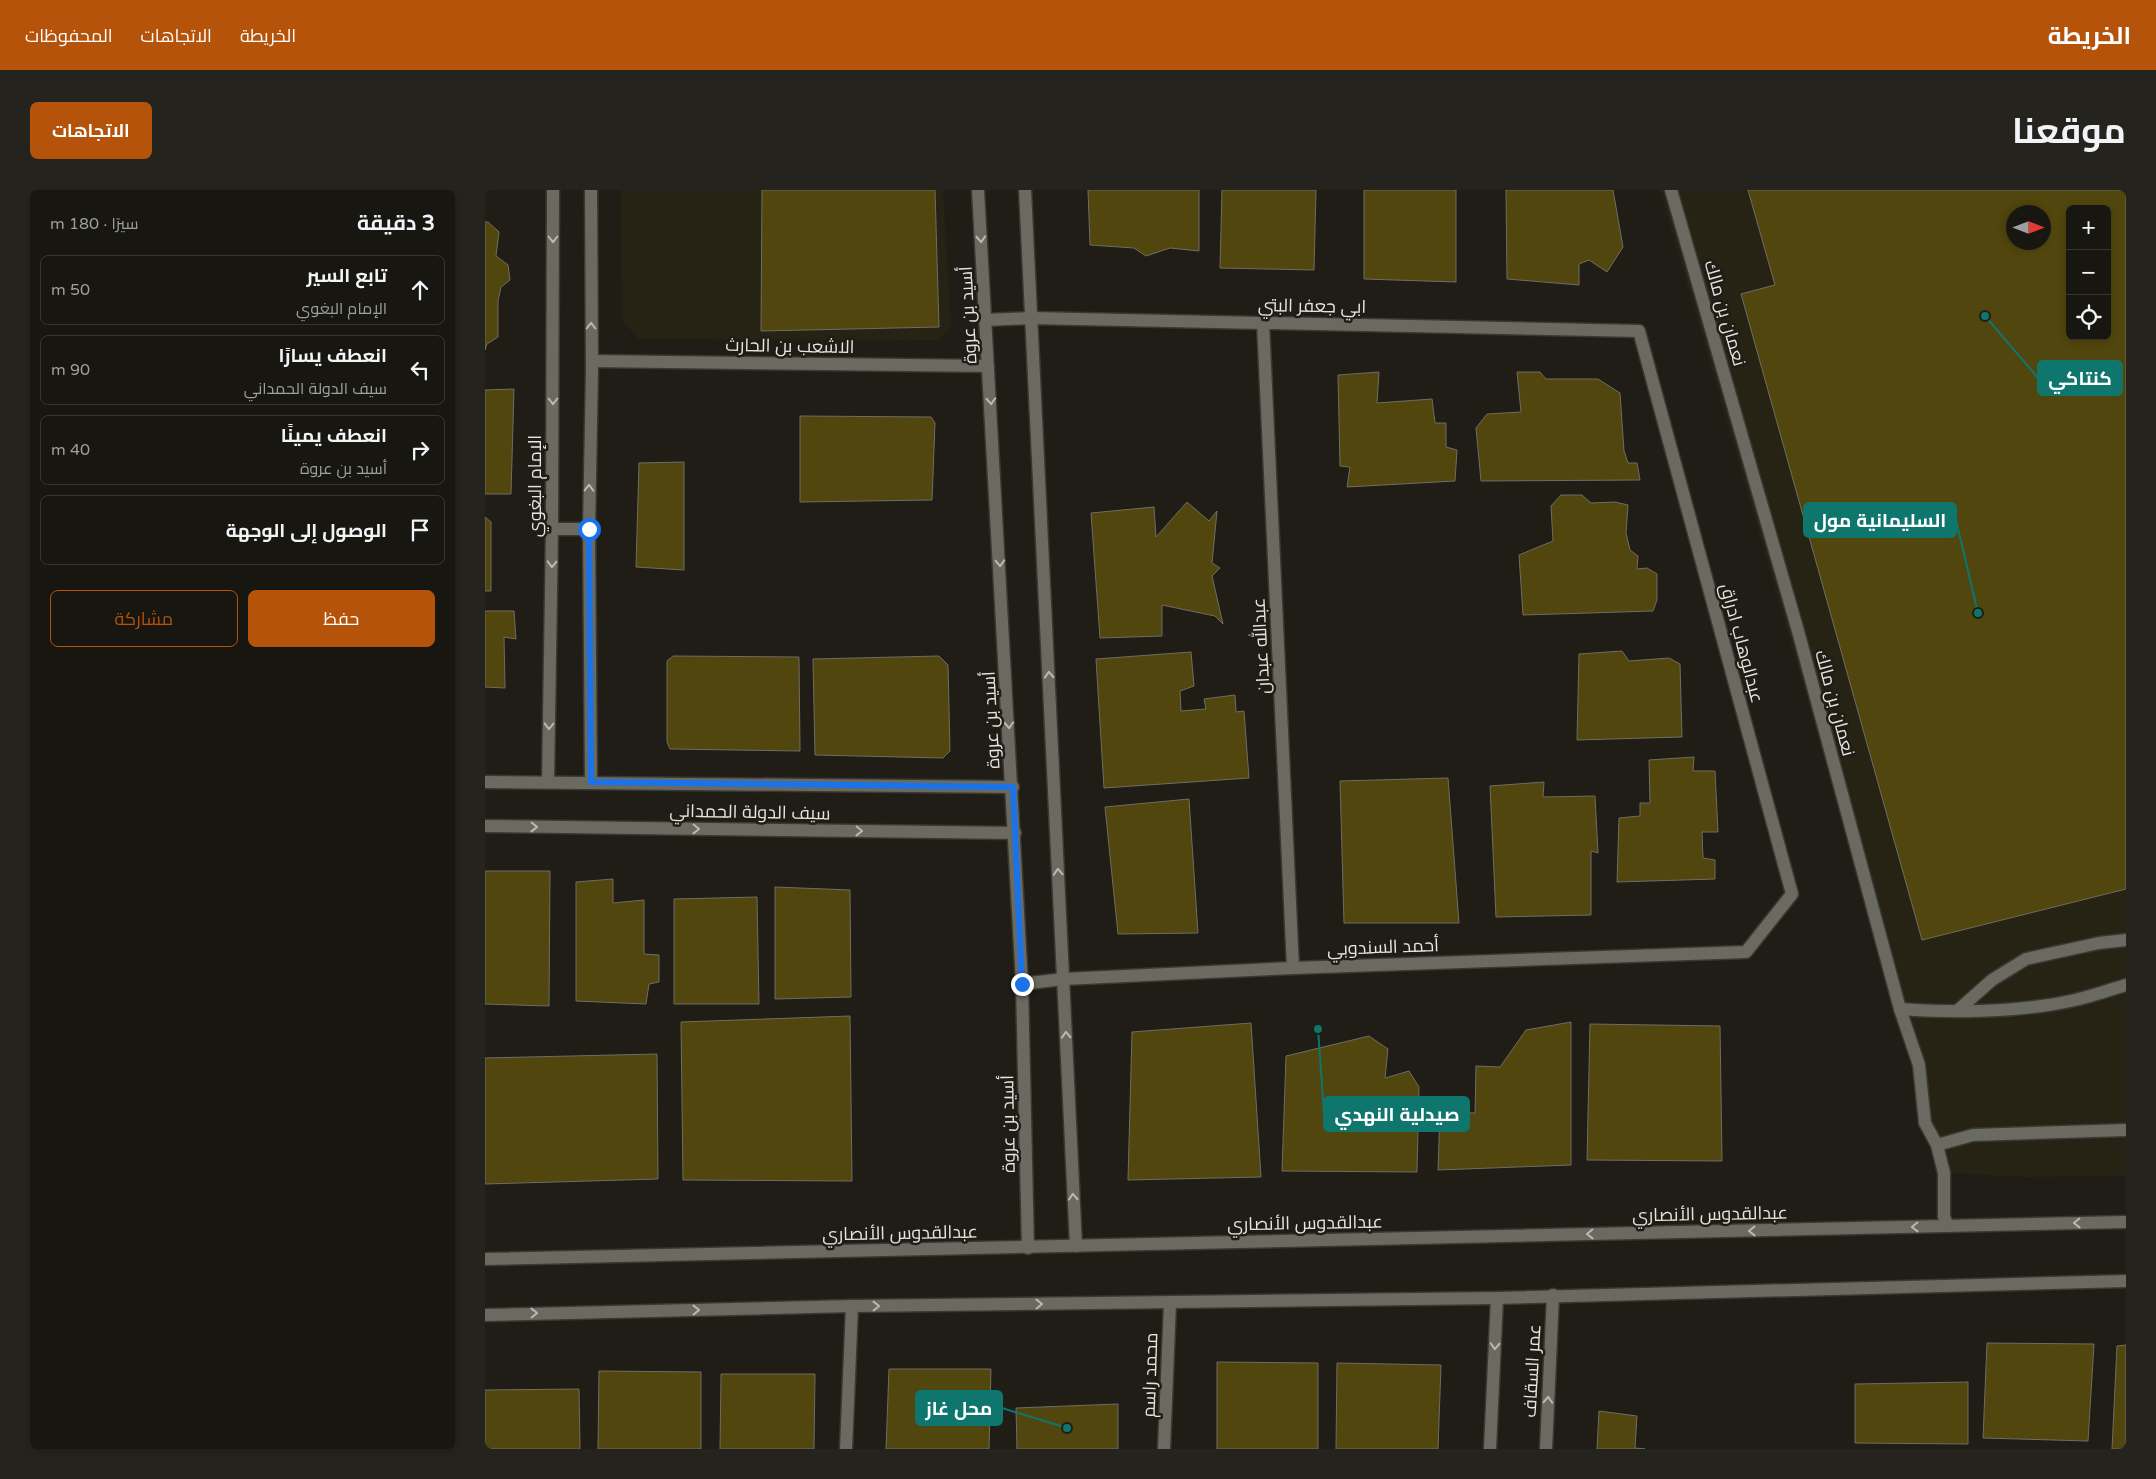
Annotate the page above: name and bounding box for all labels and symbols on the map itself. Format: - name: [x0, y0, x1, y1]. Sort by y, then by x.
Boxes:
- north arrow: [2006, 205, 2051, 250]
- one-way arrow: [548, 235, 558, 243]
- one-way arrow: [976, 235, 987, 243]
- street label: نعمان بن مالك: [1699, 258, 1751, 368]
- street label: أسيد بن عروة: [954, 265, 982, 364]
- street label: ابي جعفر البتي: [1258, 294, 1366, 321]
- one-way arrow: [586, 321, 596, 329]
- street label: الاشعب بن الحارث: [725, 334, 855, 358]
- callout: كنتاكي: [2038, 361, 2122, 395]
- text: كنتاكي: [2048, 368, 2112, 394]
- one-way arrow: [986, 397, 997, 405]
- one-way arrow: [548, 398, 558, 405]
- street label: الإمام البغوي: [524, 435, 549, 537]
- one-way arrow: [584, 484, 595, 492]
- callout: السليمانية مول: [1804, 503, 1956, 537]
- text: السليمانية مول: [1814, 510, 1946, 533]
- route start: [578, 518, 601, 541]
- one-way arrow: [995, 559, 1006, 567]
- one-way arrow: [546, 560, 557, 568]
- street label: عبدالوهاب ادراق: [1714, 581, 1769, 705]
- street label: عبدالله عبدان: [1246, 597, 1275, 695]
- street label: نعمان بن مالك: [1810, 648, 1860, 758]
- street label: أسيد بن عروة: [977, 670, 1005, 769]
- one-way arrow: [1043, 671, 1054, 679]
- one-way arrow: [544, 722, 554, 730]
- one-way arrow: [1004, 722, 1015, 730]
- street label: سيف الدولة الحمداني: [669, 800, 831, 827]
- one-way arrow: [530, 822, 538, 832]
- one-way arrow: [692, 824, 700, 834]
- one-way arrow: [855, 826, 863, 836]
- one-way arrow: [1053, 868, 1063, 876]
- street label: أحمد السندوبي: [1327, 934, 1440, 963]
- route end: [1011, 973, 1034, 996]
- one-way arrow: [1060, 1030, 1071, 1038]
- street label: أسيد بن عروة: [996, 1075, 1020, 1173]
- callout: صيدلية النهدي: [1324, 1097, 1469, 1131]
- text: صيدلية النهدي: [1334, 1104, 1460, 1130]
- one-way arrow: [1068, 1193, 1079, 1201]
- street label: عبدالقدوس الأنصاري: [1632, 1202, 1788, 1229]
- street label: عبدالقدوس الأنصاري: [1227, 1211, 1383, 1238]
- one-way arrow: [2073, 1218, 2081, 1228]
- street label: عبدالقدوس الأنصاري: [822, 1221, 978, 1248]
- one-way arrow: [1911, 1222, 1918, 1232]
- one-way arrow: [1748, 1225, 1756, 1236]
- one-way arrow: [1586, 1229, 1594, 1239]
- one-way arrow: [1035, 1299, 1043, 1309]
- one-way arrow: [872, 1301, 880, 1311]
- one-way arrow: [692, 1305, 700, 1315]
- one-way arrow: [530, 1308, 538, 1319]
- street label: عمر السقاف: [1519, 1324, 1545, 1418]
- street label: محمد راسم: [1138, 1332, 1163, 1418]
- one-way arrow: [1489, 1342, 1500, 1350]
- callout: محل غاز: [916, 1391, 1002, 1425]
- one-way arrow: [1543, 1396, 1554, 1404]
- text: محل غاز: [925, 1398, 992, 1421]

